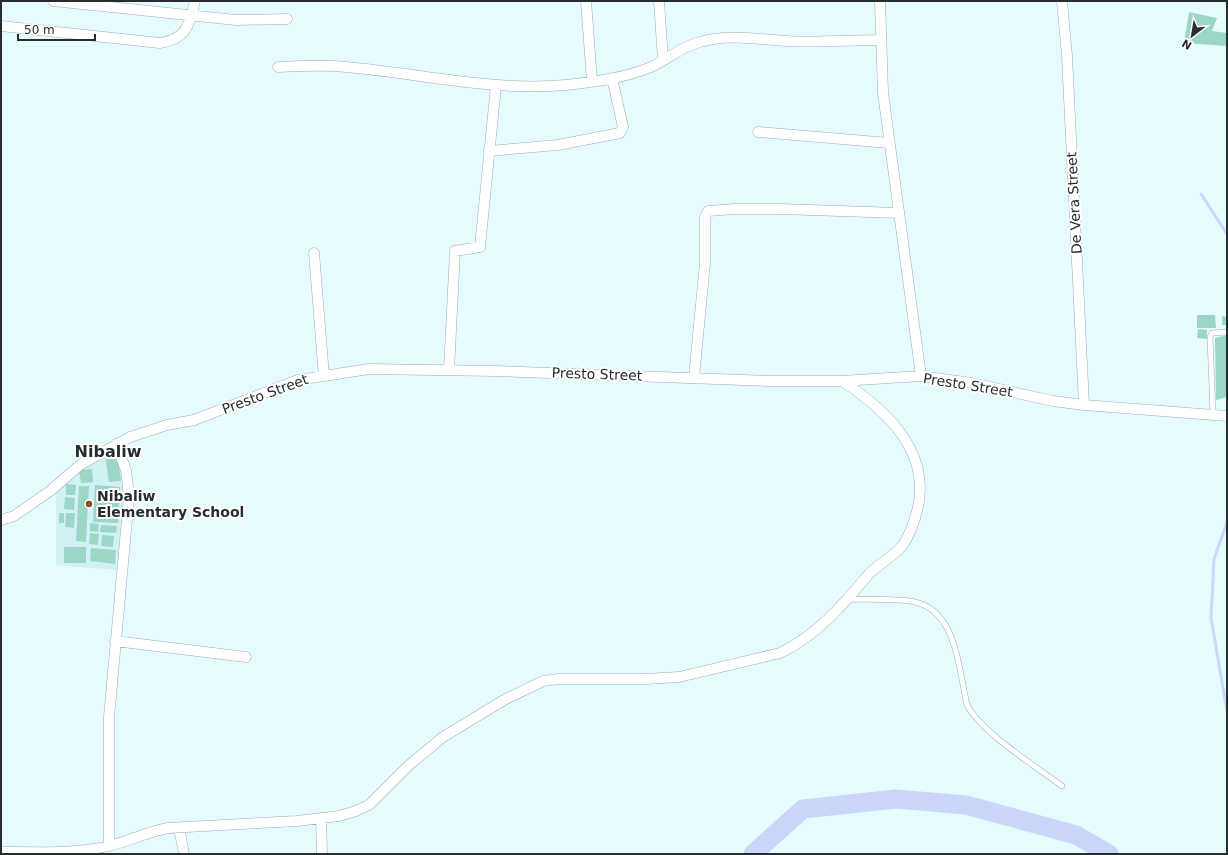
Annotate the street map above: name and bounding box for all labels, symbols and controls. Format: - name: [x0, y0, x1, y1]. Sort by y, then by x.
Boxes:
- scale bar: [18, 16, 95, 42]
- north arrow: [1172, 16, 1212, 56]
- text: 50 m: [24, 23, 55, 37]
- text: N: [1180, 36, 1194, 52]
- street label: De Vera Street: [1063, 151, 1085, 254]
- street label: Presto Street: [551, 364, 643, 384]
- street label: Presto Street: [922, 370, 1014, 400]
- street label: Presto Street: [220, 371, 311, 417]
- district label: Nibaliw: [75, 442, 142, 461]
- place label: Nibaliw Elementary School: [97, 488, 244, 520]
- marker: Nibaliw Elementary School: [84, 499, 94, 509]

